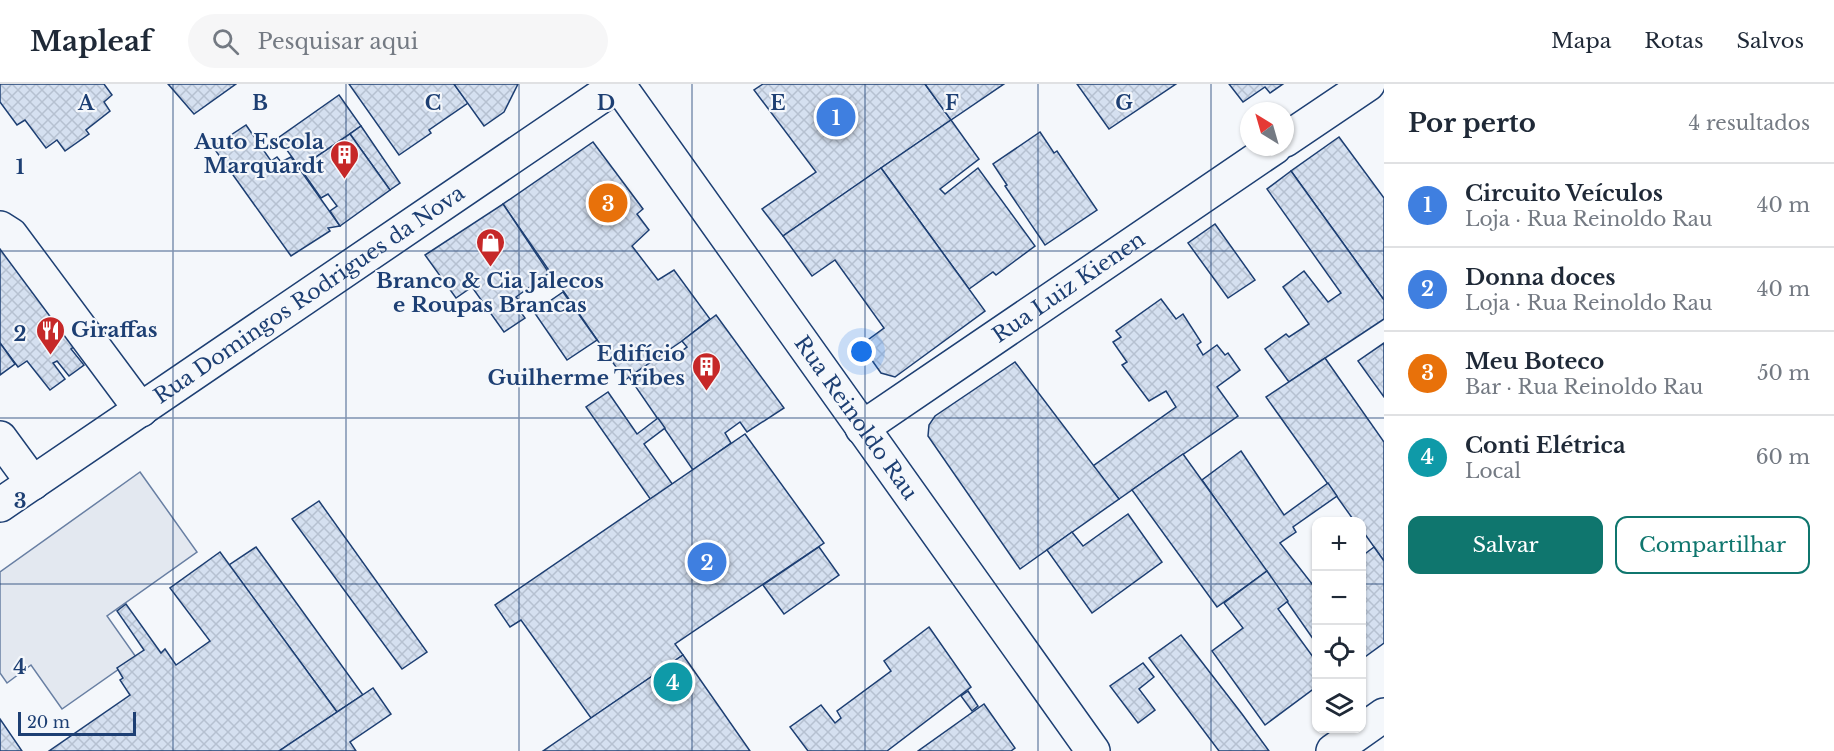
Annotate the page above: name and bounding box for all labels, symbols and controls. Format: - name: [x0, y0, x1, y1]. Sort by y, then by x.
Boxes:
- search box: [188, 14, 608, 68]
- text: Mapleaf: [30, 24, 152, 59]
- icon: search: [209, 25, 242, 58]
- text: Pesquisar aqui: [257, 28, 418, 55]
- text: Mapa: [1551, 28, 1611, 54]
- text: Rotas: [1644, 28, 1704, 54]
- text: Salvos: [1737, 28, 1804, 54]
- text: A: [77, 91, 95, 115]
- text: B: [252, 91, 268, 115]
- text: C: [425, 91, 441, 115]
- text: D: [597, 91, 615, 115]
- text: E: [770, 91, 786, 115]
- text: F: [945, 91, 959, 115]
- text: G: [1115, 91, 1133, 115]
- pin: 1: [816, 94, 856, 140]
- north arrow: [1240, 102, 1294, 156]
- text: Por perto: [1408, 107, 1536, 139]
- text: 4 resultados: [1689, 111, 1810, 135]
- place label: Auto Escola Marquardt: [193, 129, 324, 179]
- building icon: Auto Escola Marquardt: [329, 138, 361, 180]
- text: 1: [16, 155, 25, 179]
- street label: Rua Domingos Rodrigues da Nova: [149, 180, 470, 409]
- pin: 3: [588, 180, 628, 226]
- text: Circuito Veículos: [1465, 180, 1663, 207]
- text: 1: [1423, 193, 1432, 217]
- text: 40 m: [1757, 193, 1810, 217]
- text: Loja · Rua Reinoldo Rau: [1465, 207, 1712, 231]
- shop icon: Branco & Cia Jalecos e Roupas Brancas: [474, 226, 506, 268]
- street label: Rua Luiz Kienen: [987, 226, 1150, 348]
- text: Donna doces: [1465, 264, 1616, 291]
- place label: Branco & Cia Jalecos e Roupas Brancas: [376, 268, 604, 318]
- text: 2: [1421, 277, 1434, 301]
- text: 40 m: [1757, 277, 1810, 301]
- text: Loja · Rua Reinoldo Rau: [1465, 291, 1712, 315]
- restaurant icon: Giraffas: [34, 314, 66, 356]
- place label: Giraffas: [71, 317, 158, 343]
- text: 2: [13, 322, 27, 346]
- street label: Rua Reinoldo Rau: [789, 331, 923, 505]
- your location: [847, 337, 876, 366]
- place label: Edifício Guilherme Tribes: [487, 341, 685, 391]
- text: Meu Boteco: [1465, 348, 1604, 375]
- building icon: Edifício Guilherme Tribes: [690, 350, 722, 392]
- text: 3: [1421, 361, 1434, 385]
- text: 50 m: [1757, 361, 1810, 385]
- text: Bar · Rua Reinoldo Rau: [1465, 375, 1703, 399]
- text: Conti Elétrica: [1465, 432, 1626, 459]
- text: 4: [1421, 445, 1434, 469]
- text: 60 m: [1756, 445, 1810, 469]
- text: Local: [1465, 459, 1521, 483]
- text: 3: [14, 489, 26, 513]
- button: Salvar: [1408, 516, 1603, 574]
- button: Compartilhar: [1615, 516, 1810, 574]
- map controls: [1312, 517, 1366, 733]
- button: +: [1312, 517, 1366, 571]
- pin: 2: [688, 540, 726, 584]
- button: −: [1312, 571, 1366, 625]
- button: locate: [1312, 625, 1366, 679]
- text: 4: [13, 655, 27, 679]
- pin: 4: [654, 660, 692, 704]
- button: layers: [1312, 679, 1366, 733]
- scale bar: [18, 709, 136, 736]
- text: 20 m: [27, 712, 70, 732]

